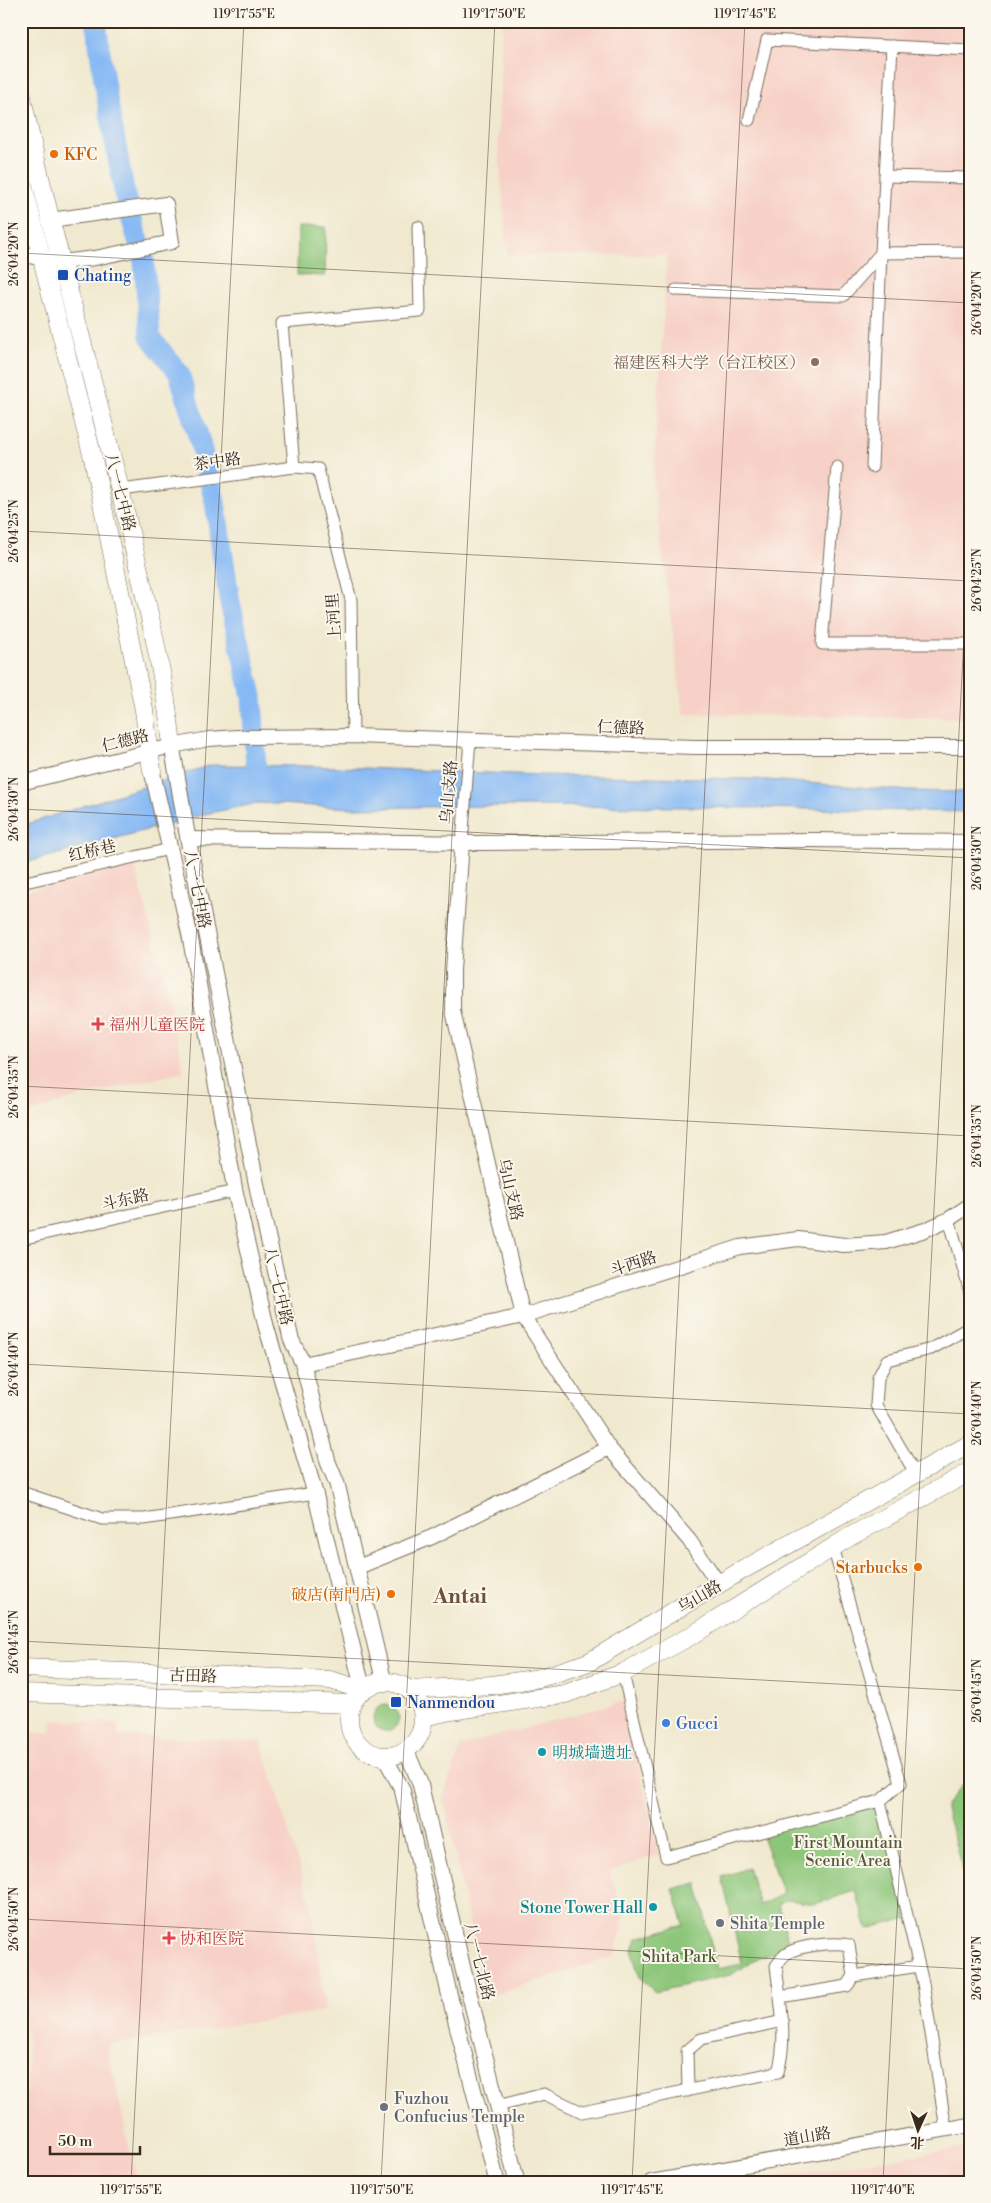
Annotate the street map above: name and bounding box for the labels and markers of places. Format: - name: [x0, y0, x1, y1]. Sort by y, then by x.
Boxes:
- place label: KFC: [64, 145, 97, 165]
- marker: KFC: [48, 148, 60, 160]
- place label: Chating: [74, 266, 132, 286]
- marker: Chating: [56, 268, 70, 282]
- place label: 福建医科大学（台江校区）: [613, 353, 805, 373]
- marker: 福建医科大学（台江校区）: [809, 356, 821, 368]
- place label: 福州儿童医院: [109, 1015, 205, 1035]
- marker: 福州儿童医院: [91, 1017, 105, 1031]
- place label: Starbucks: [836, 1558, 908, 1578]
- marker: Starbucks: [912, 1561, 924, 1573]
- place label: 破店(南門店): [291, 1585, 381, 1605]
- marker: 破店(南門店): [385, 1588, 397, 1600]
- place label: Nanmendou: [407, 1693, 495, 1713]
- marker: Nanmendou: [389, 1695, 403, 1709]
- place label: Gucci: [676, 1714, 718, 1734]
- marker: Gucci: [660, 1717, 672, 1729]
- place label: 明城墙遗址: [552, 1743, 632, 1763]
- marker: 明城墙遗址: [536, 1746, 548, 1758]
- place label: Stone Tower Hall: [520, 1898, 643, 1918]
- marker: Stone Tower Hall: [647, 1901, 659, 1913]
- place label: Shita Temple: [730, 1914, 825, 1934]
- marker: Shita Temple: [714, 1917, 726, 1929]
- place label: 协和医院: [180, 1929, 244, 1949]
- marker: 协和医院: [162, 1931, 176, 1945]
- place label: Fuzhou Confucius Temple: [394, 2089, 525, 2127]
- marker: Fuzhou Confucius Temple: [378, 2101, 390, 2113]

